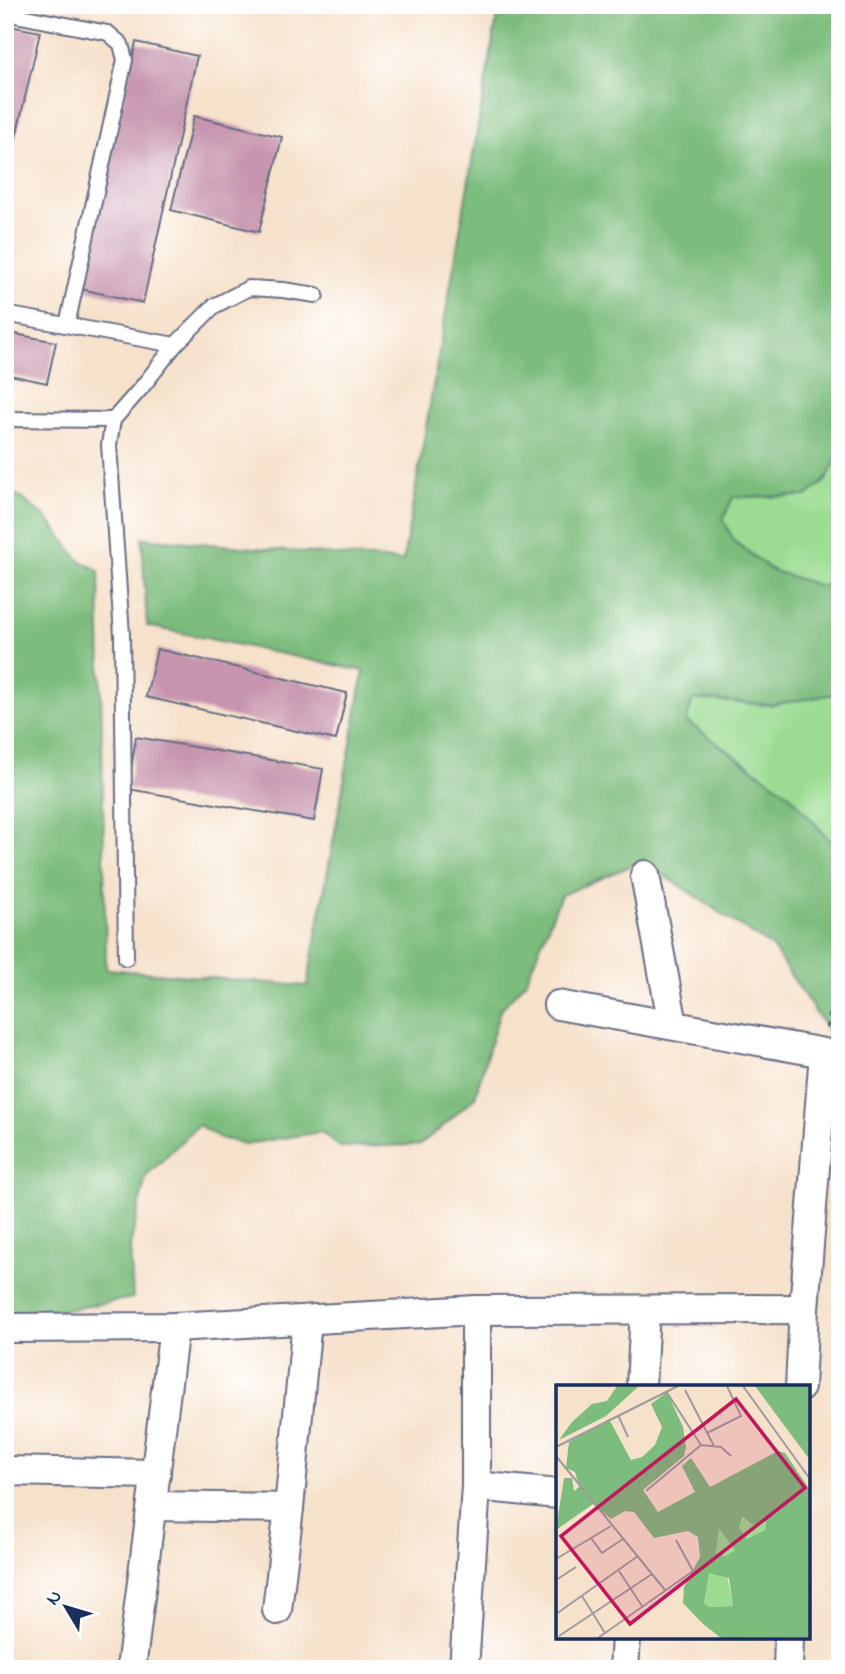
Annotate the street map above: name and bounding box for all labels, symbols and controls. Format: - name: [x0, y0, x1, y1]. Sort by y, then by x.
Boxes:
- inset map: [556, 1385, 810, 1639]
- north arrow: [32, 1572, 102, 1642]
- text: N: [40, 1585, 69, 1611]

